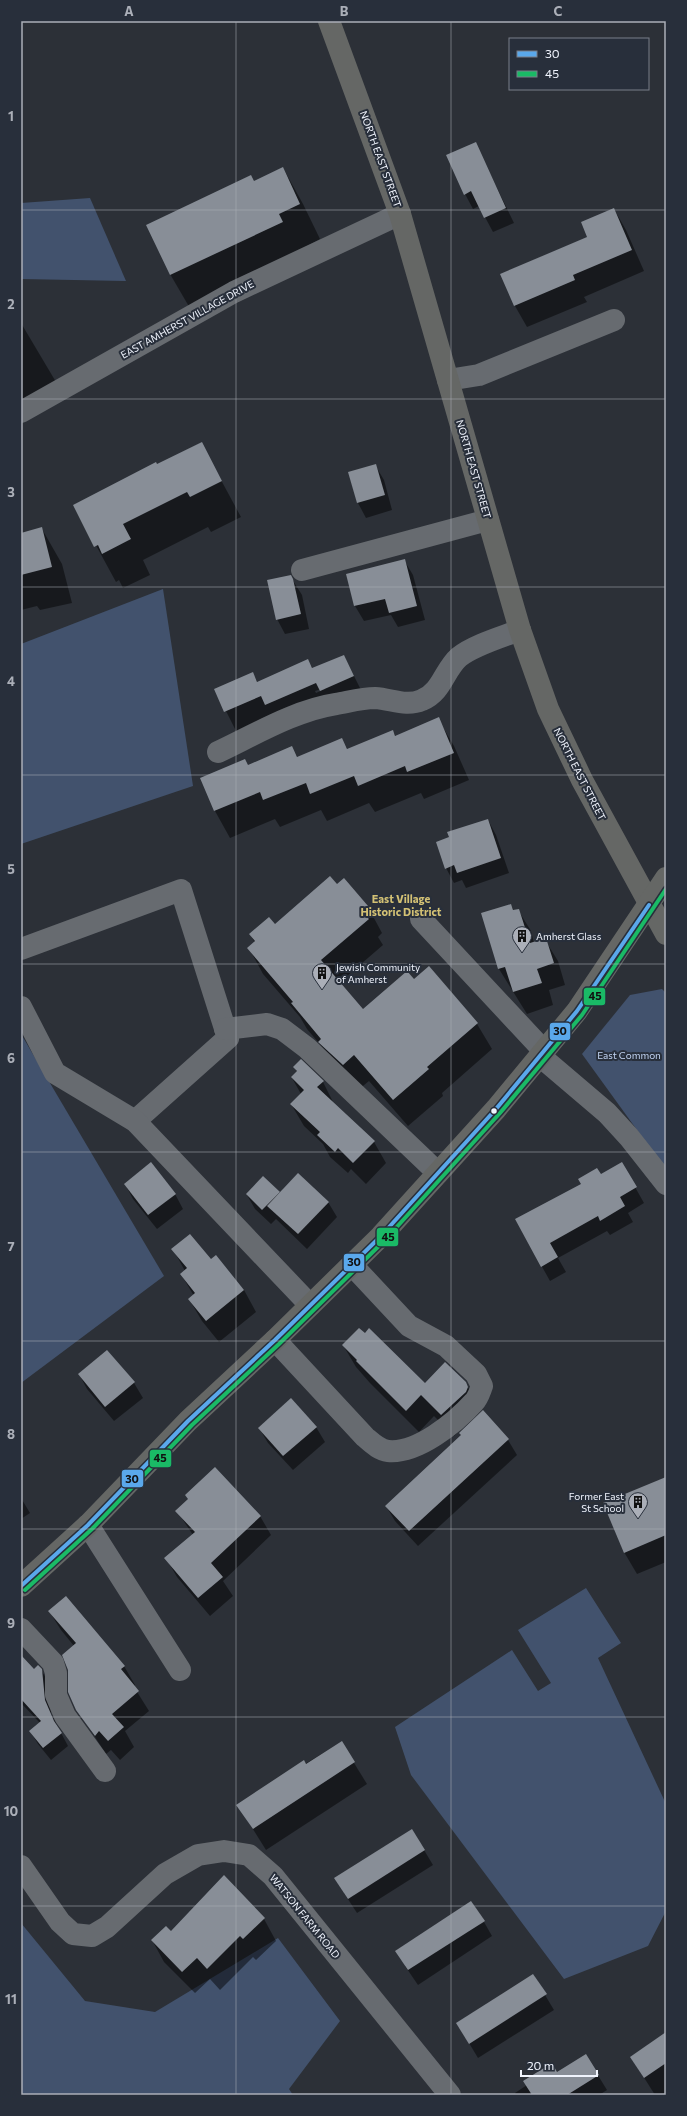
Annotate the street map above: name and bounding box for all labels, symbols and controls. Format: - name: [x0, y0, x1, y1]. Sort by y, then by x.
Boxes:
- text: A: [124, 3, 134, 19]
- text: B: [340, 3, 349, 19]
- text: C: [554, 3, 563, 19]
- legend: [509, 38, 649, 90]
- text: 30: [545, 46, 560, 60]
- text: 45: [545, 66, 559, 80]
- text: 1: [8, 108, 14, 124]
- street label: NORTH EAST STREET: [358, 109, 404, 210]
- street label: EAST AMHERST VILLAGE DRIVE: [118, 277, 256, 361]
- text: 2: [7, 296, 15, 312]
- street label: NORTH EAST STREET: [454, 418, 494, 520]
- text: 3: [7, 484, 15, 500]
- text: 4: [7, 673, 15, 689]
- street label: NORTH EAST STREET: [551, 726, 609, 823]
- text: 5: [7, 861, 15, 877]
- district label: East Village Historic District: [361, 892, 442, 918]
- building icon: Amherst Glass: [511, 925, 533, 953]
- place label: Amherst Glass: [536, 930, 602, 942]
- place label: Jewish Community of Amherst: [336, 961, 420, 985]
- building icon: Jewish Community of Amherst: [311, 962, 333, 990]
- line badge: 45: [583, 987, 606, 1006]
- text: 45: [588, 989, 602, 1002]
- line badge: 30: [549, 1022, 571, 1041]
- text: 30: [553, 1024, 567, 1037]
- park label: East Common: [597, 1049, 661, 1061]
- text: 6: [7, 1050, 15, 1066]
- unlabelled marker: [489, 1106, 499, 1116]
- line badge: 45: [376, 1227, 399, 1247]
- text: 45: [381, 1230, 395, 1243]
- text: 7: [7, 1238, 15, 1254]
- line badge: 30: [343, 1253, 365, 1272]
- text: 30: [347, 1255, 361, 1268]
- text: 8: [7, 1426, 15, 1442]
- line badge: 45: [149, 1449, 172, 1468]
- text: 45: [153, 1451, 167, 1464]
- line badge: 30: [121, 1469, 144, 1488]
- text: 30: [125, 1472, 139, 1485]
- place label: Former East St School: [569, 1490, 624, 1514]
- building icon: Former East St School: [627, 1491, 649, 1519]
- text: 9: [7, 1615, 15, 1631]
- text: 10: [4, 1803, 19, 1819]
- street label: WATSON FARM ROAD: [267, 1872, 343, 1960]
- text: 11: [5, 1991, 17, 2007]
- scale bar: [521, 2052, 597, 2078]
- text: 20 m: [527, 2058, 554, 2072]

